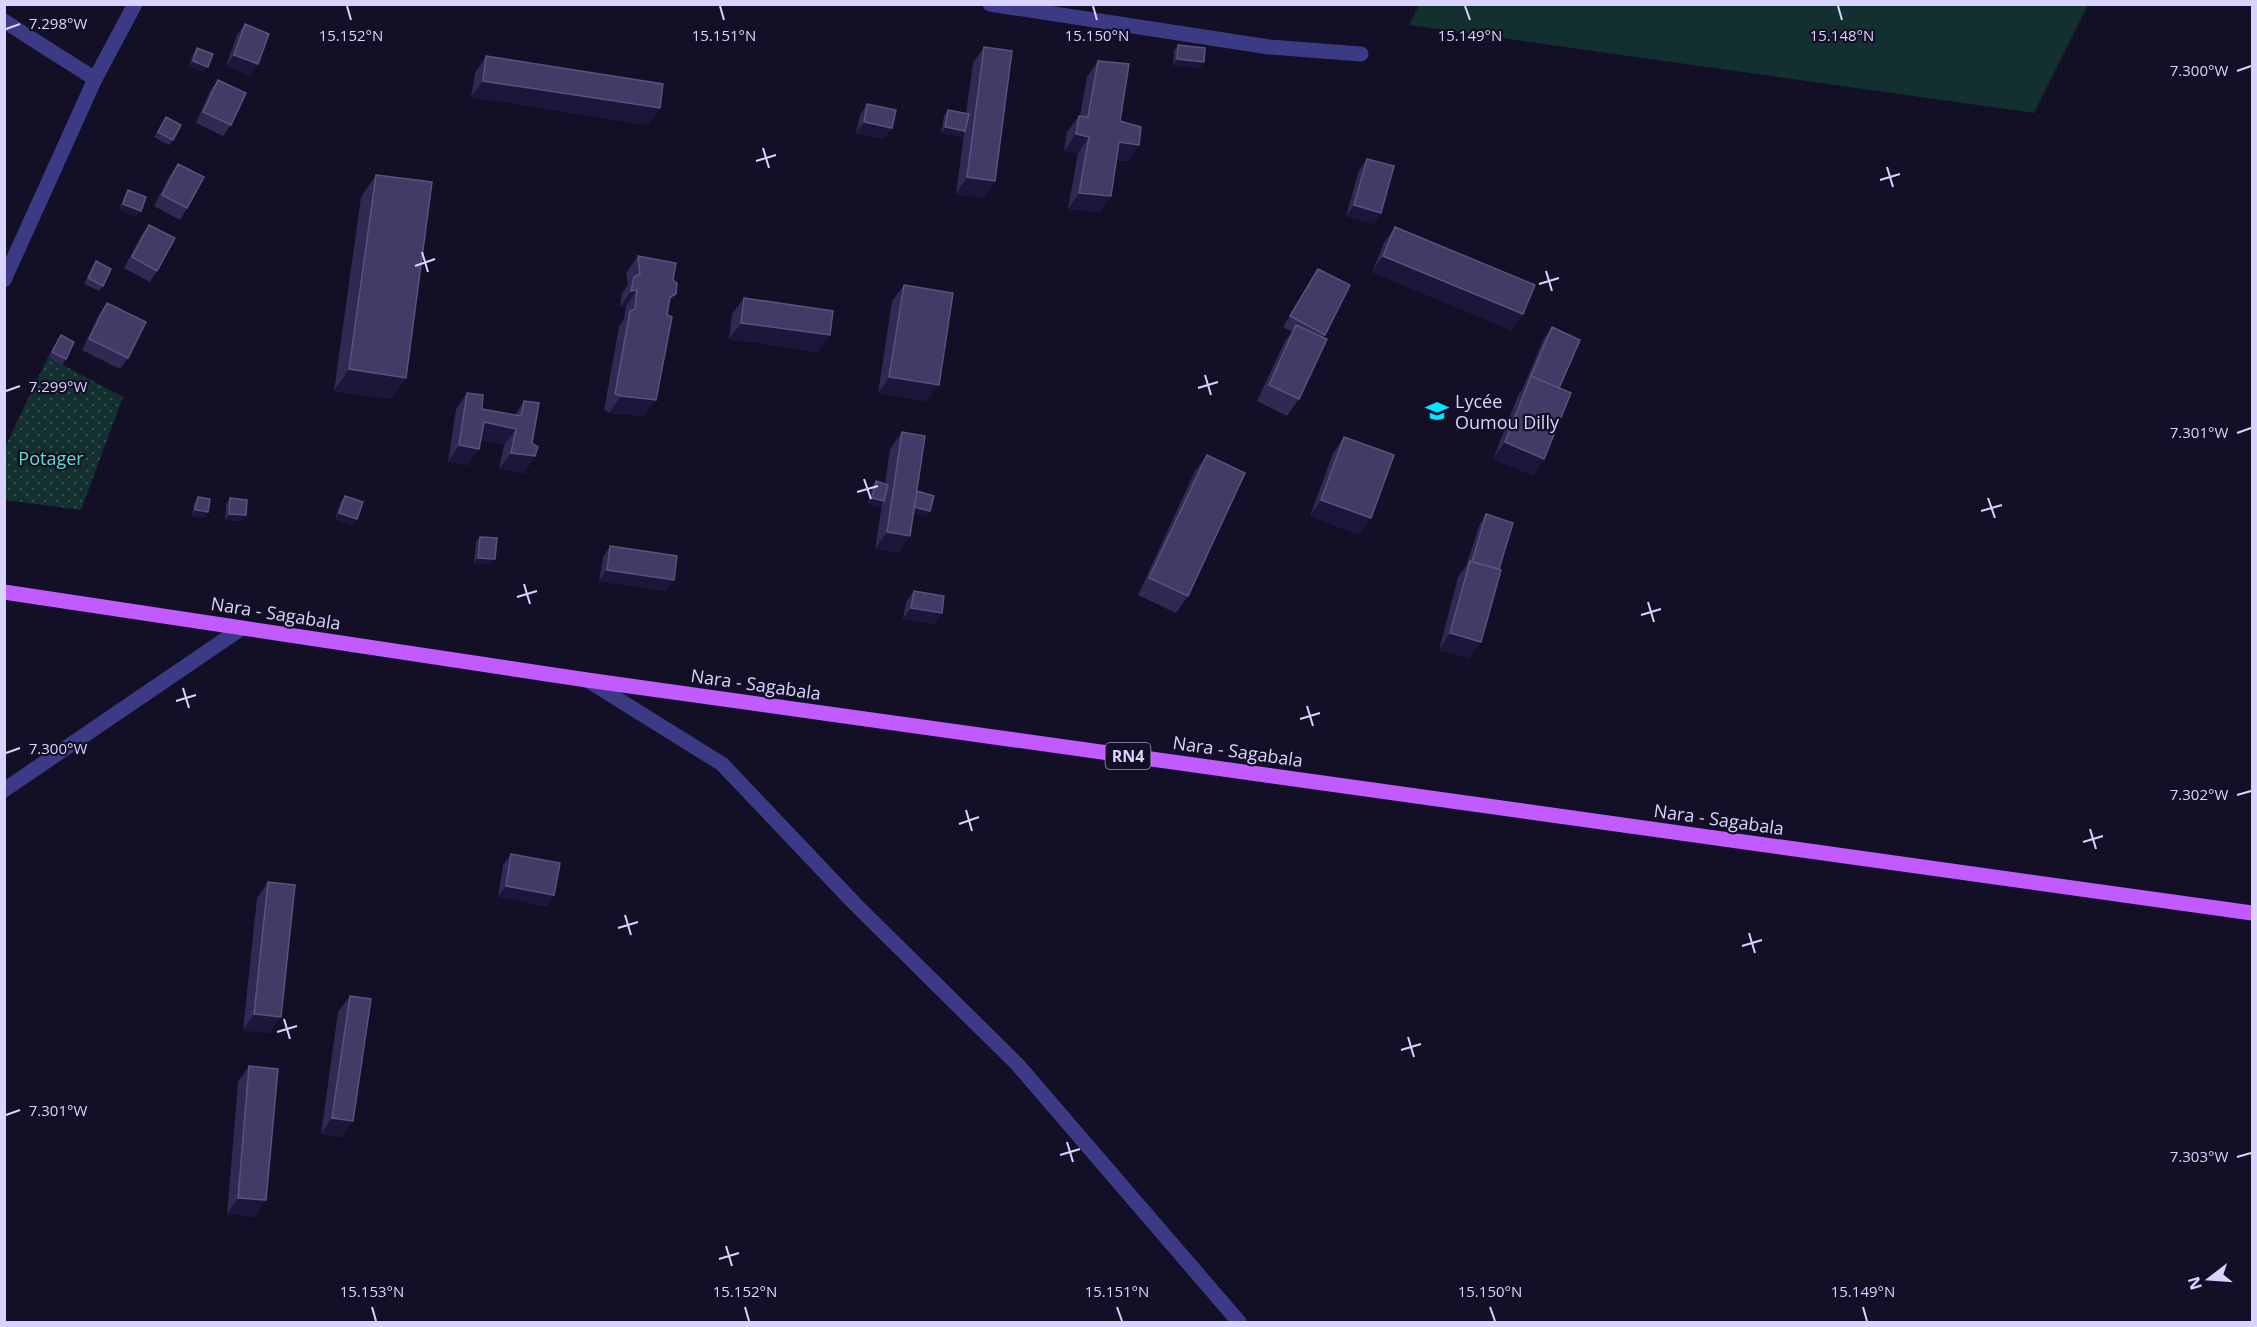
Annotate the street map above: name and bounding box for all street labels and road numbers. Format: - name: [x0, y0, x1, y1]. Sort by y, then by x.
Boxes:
- street label: Nara - Sagabala: [209, 591, 343, 635]
- street label: Nara - Sagabala: [689, 663, 823, 705]
- street label: Nara - Sagabala: [1171, 730, 1305, 772]
- road number: RN4: [1106, 743, 1150, 769]
- street label: Nara - Sagabala: [1652, 798, 1786, 840]

